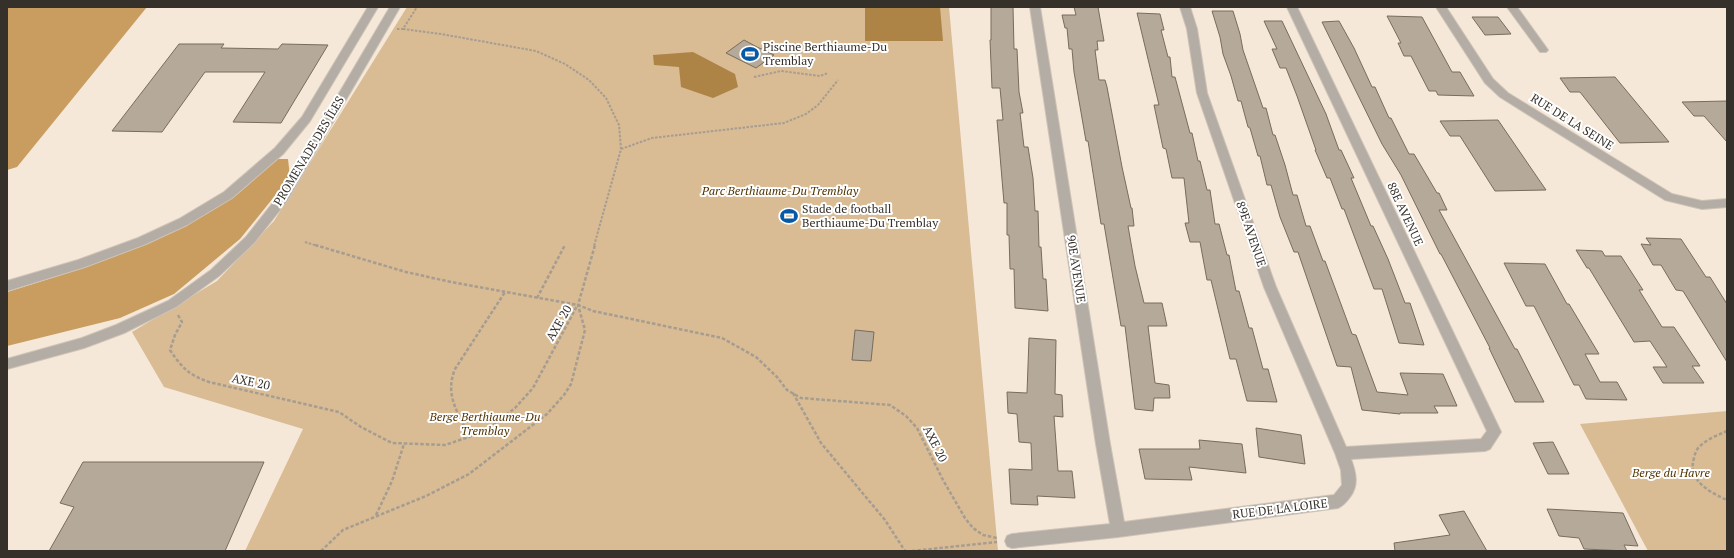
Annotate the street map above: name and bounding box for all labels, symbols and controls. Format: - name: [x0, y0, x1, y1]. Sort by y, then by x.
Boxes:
- place label: Piscine Berthiaume-Du Tremblay: [763, 39, 887, 68]
- sports icon: Piscine Berthiaume-Du Tremblay: [740, 44, 760, 64]
- street label: RUE DE LA SEINE: [1528, 90, 1616, 153]
- street label: PROMENADE DES ÎLES: [270, 93, 347, 208]
- street label: 88E AVENUE: [1384, 180, 1427, 248]
- park label: Parc Berthiaume-Du Tremblay: [701, 183, 859, 198]
- street label: 89E AVENUE: [1233, 199, 1270, 269]
- place label: Stade de football Berthiaume-Du Tremblay: [802, 201, 939, 230]
- sports icon: Stade de football Berthiaume-Du Tremblay: [779, 206, 799, 226]
- street label: 90E AVENUE: [1064, 234, 1089, 304]
- street label: AXE 20: [542, 302, 575, 343]
- street label: AXE 20: [231, 370, 272, 393]
- park label: Berge Berthiaume-Du Tremblay: [429, 409, 540, 438]
- street label: AXE 20: [920, 423, 951, 464]
- park label: Berge du Havre: [1631, 465, 1710, 480]
- street label: RUE DE LA LOIRE: [1232, 495, 1328, 522]

